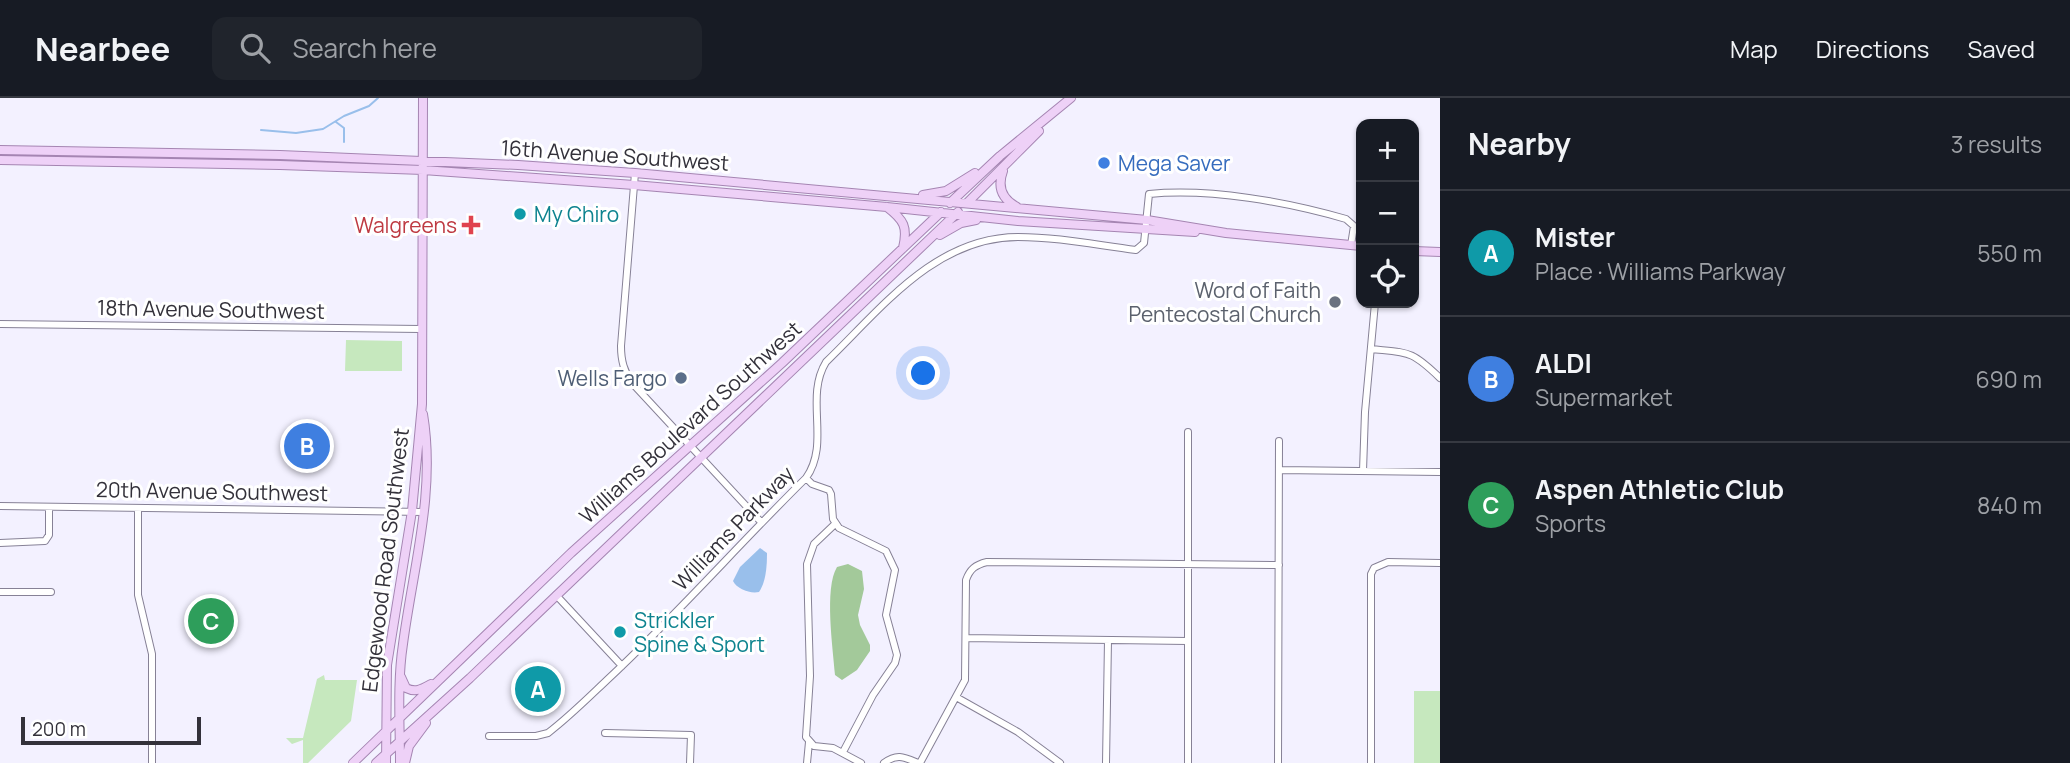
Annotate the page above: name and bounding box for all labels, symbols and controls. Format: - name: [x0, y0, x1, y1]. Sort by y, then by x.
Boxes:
- search box: [212, 17, 702, 80]
- text: Nearbee: [35, 26, 170, 71]
- icon: search: [236, 29, 274, 67]
- text: Search here: [292, 30, 437, 66]
- text: Map: [1730, 32, 1778, 65]
- text: Directions: [1816, 32, 1929, 65]
- text: Saved: [1967, 32, 2035, 65]
- map controls: [1356, 119, 1419, 308]
- button: +: [1356, 119, 1419, 182]
- text: Nearby: [1468, 123, 1571, 164]
- text: 3 results: [1951, 128, 2042, 160]
- street label: 16th Avenue Southwest: [500, 133, 730, 177]
- place label: Mega Saver: [1118, 149, 1231, 177]
- marker: Mega Saver: [1096, 155, 1112, 171]
- button: −: [1356, 182, 1419, 245]
- place label: My Chiro: [534, 200, 619, 228]
- marker: My Chiro: [512, 206, 528, 222]
- place label: Walgreens: [354, 211, 457, 239]
- marker: Walgreens: [463, 217, 479, 233]
- text: Mister: [1535, 219, 1615, 255]
- text: A: [1483, 237, 1499, 269]
- text: 550 m: [1977, 237, 2042, 269]
- button: locate: [1356, 245, 1419, 308]
- text: Place · Williams Parkway: [1535, 255, 1786, 287]
- place label: Word of Faith Pentecostal Church: [1128, 276, 1321, 328]
- street label: 18th Avenue Southwest: [97, 293, 325, 325]
- marker: Word of Faith Pentecostal Church: [1327, 294, 1343, 310]
- street label: Williams Boulevard Southwest: [573, 315, 807, 529]
- text: ALDI: [1535, 345, 1592, 381]
- your location: [906, 356, 940, 390]
- text: B: [1484, 363, 1498, 395]
- text: 690 m: [1976, 363, 2042, 395]
- place label: Wells Fargo: [557, 364, 667, 392]
- marker: Wells Fargo: [673, 370, 689, 386]
- text: Supermarket: [1535, 381, 1673, 413]
- pin: B: [284, 420, 330, 472]
- street label: Edgewood Road Southwest: [355, 426, 415, 694]
- street label: Williams Parkway: [666, 460, 800, 596]
- text: Aspen Athletic Club: [1535, 471, 1784, 507]
- street label: 20th Avenue Southwest: [96, 475, 328, 507]
- text: C: [1483, 489, 1500, 521]
- text: 840 m: [1977, 489, 2042, 521]
- text: Sports: [1535, 507, 1606, 539]
- pin: C: [188, 595, 234, 647]
- place label: Strickler Spine & Sport: [634, 606, 765, 658]
- marker: Strickler Spine & Sport: [612, 624, 628, 640]
- pin: A: [515, 663, 561, 715]
- scale bar: [21, 714, 201, 746]
- text: 200 m: [32, 716, 86, 742]

